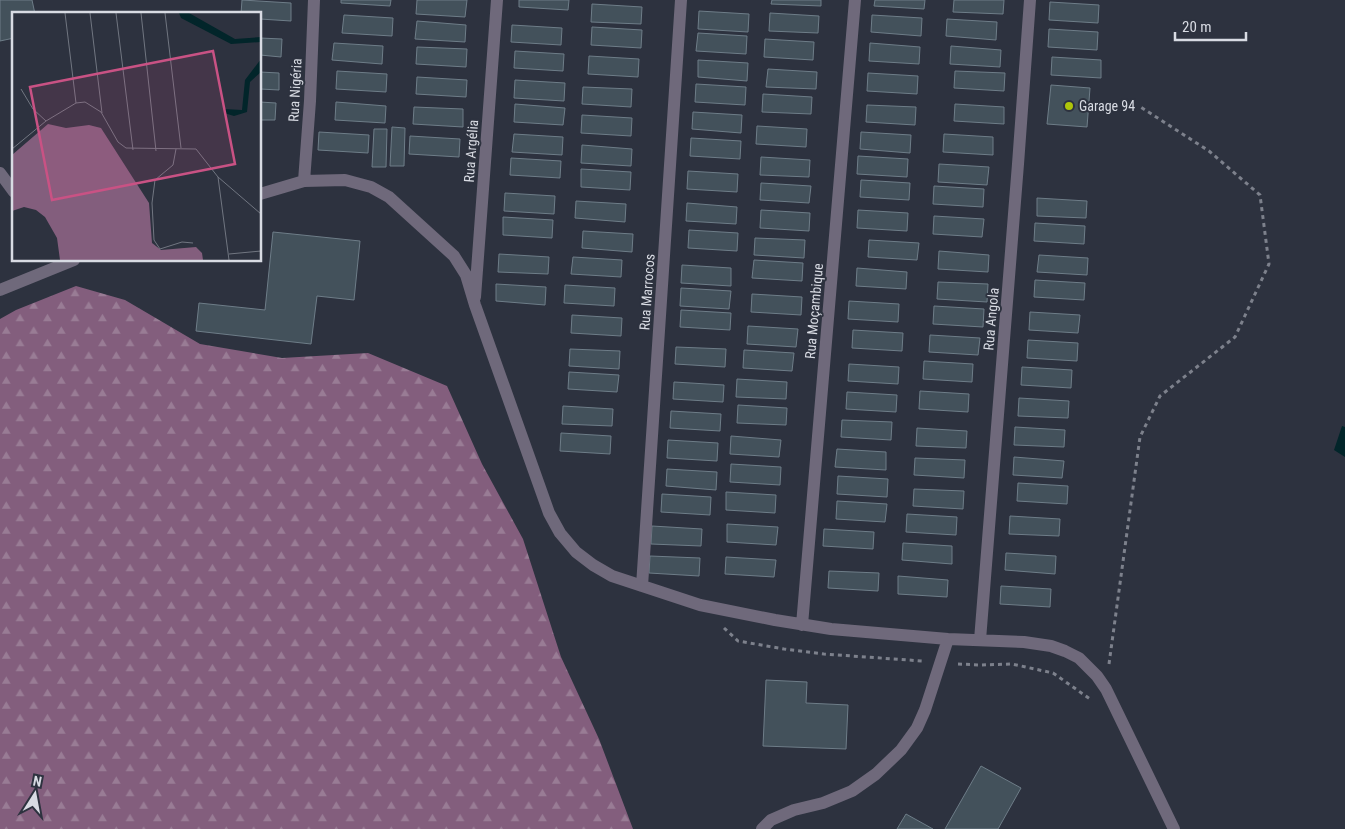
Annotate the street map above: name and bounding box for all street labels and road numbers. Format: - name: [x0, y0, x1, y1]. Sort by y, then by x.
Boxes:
- street label: Rua Nigéria: [285, 58, 305, 122]
- street label: Rua Argélia: [461, 119, 481, 183]
- street label: Rua Marrocos: [636, 253, 658, 331]
- street label: Rua Moçambique: [802, 262, 826, 359]
- street label: Rua Angola: [980, 287, 1002, 351]

